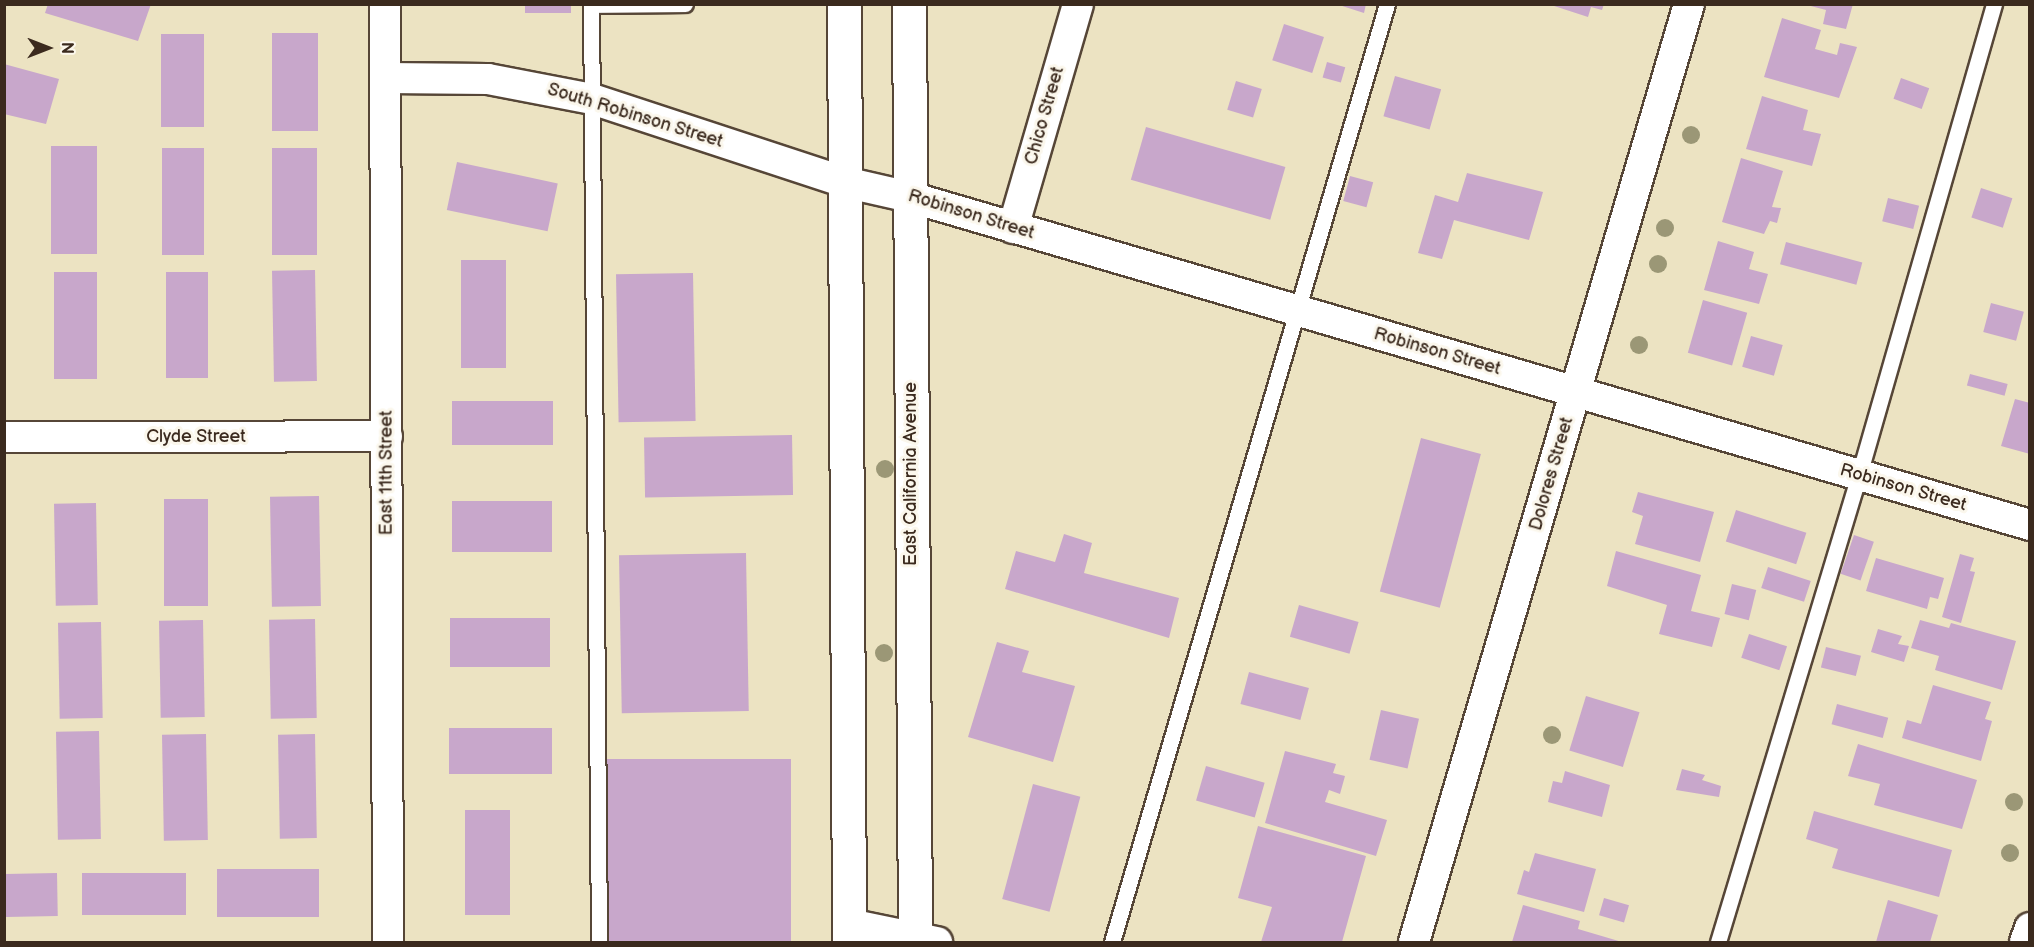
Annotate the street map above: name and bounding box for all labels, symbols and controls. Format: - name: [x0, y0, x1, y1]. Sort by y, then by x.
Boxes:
- north arrow: [18, 18, 78, 78]
- text: N: [57, 42, 76, 54]
- street label: Chico Street: [1021, 64, 1069, 168]
- street label: South Robinson Street: [545, 79, 725, 153]
- street label: Robinson Street: [905, 186, 1037, 244]
- street label: Robinson Street: [1371, 324, 1503, 380]
- street label: East California Avenue: [900, 382, 922, 566]
- street label: East 11th Street: [376, 410, 398, 536]
- street label: Dolores Street: [1525, 415, 1579, 533]
- street label: Clyde Street: [146, 426, 246, 448]
- street label: Robinson Street: [1837, 460, 1969, 516]

